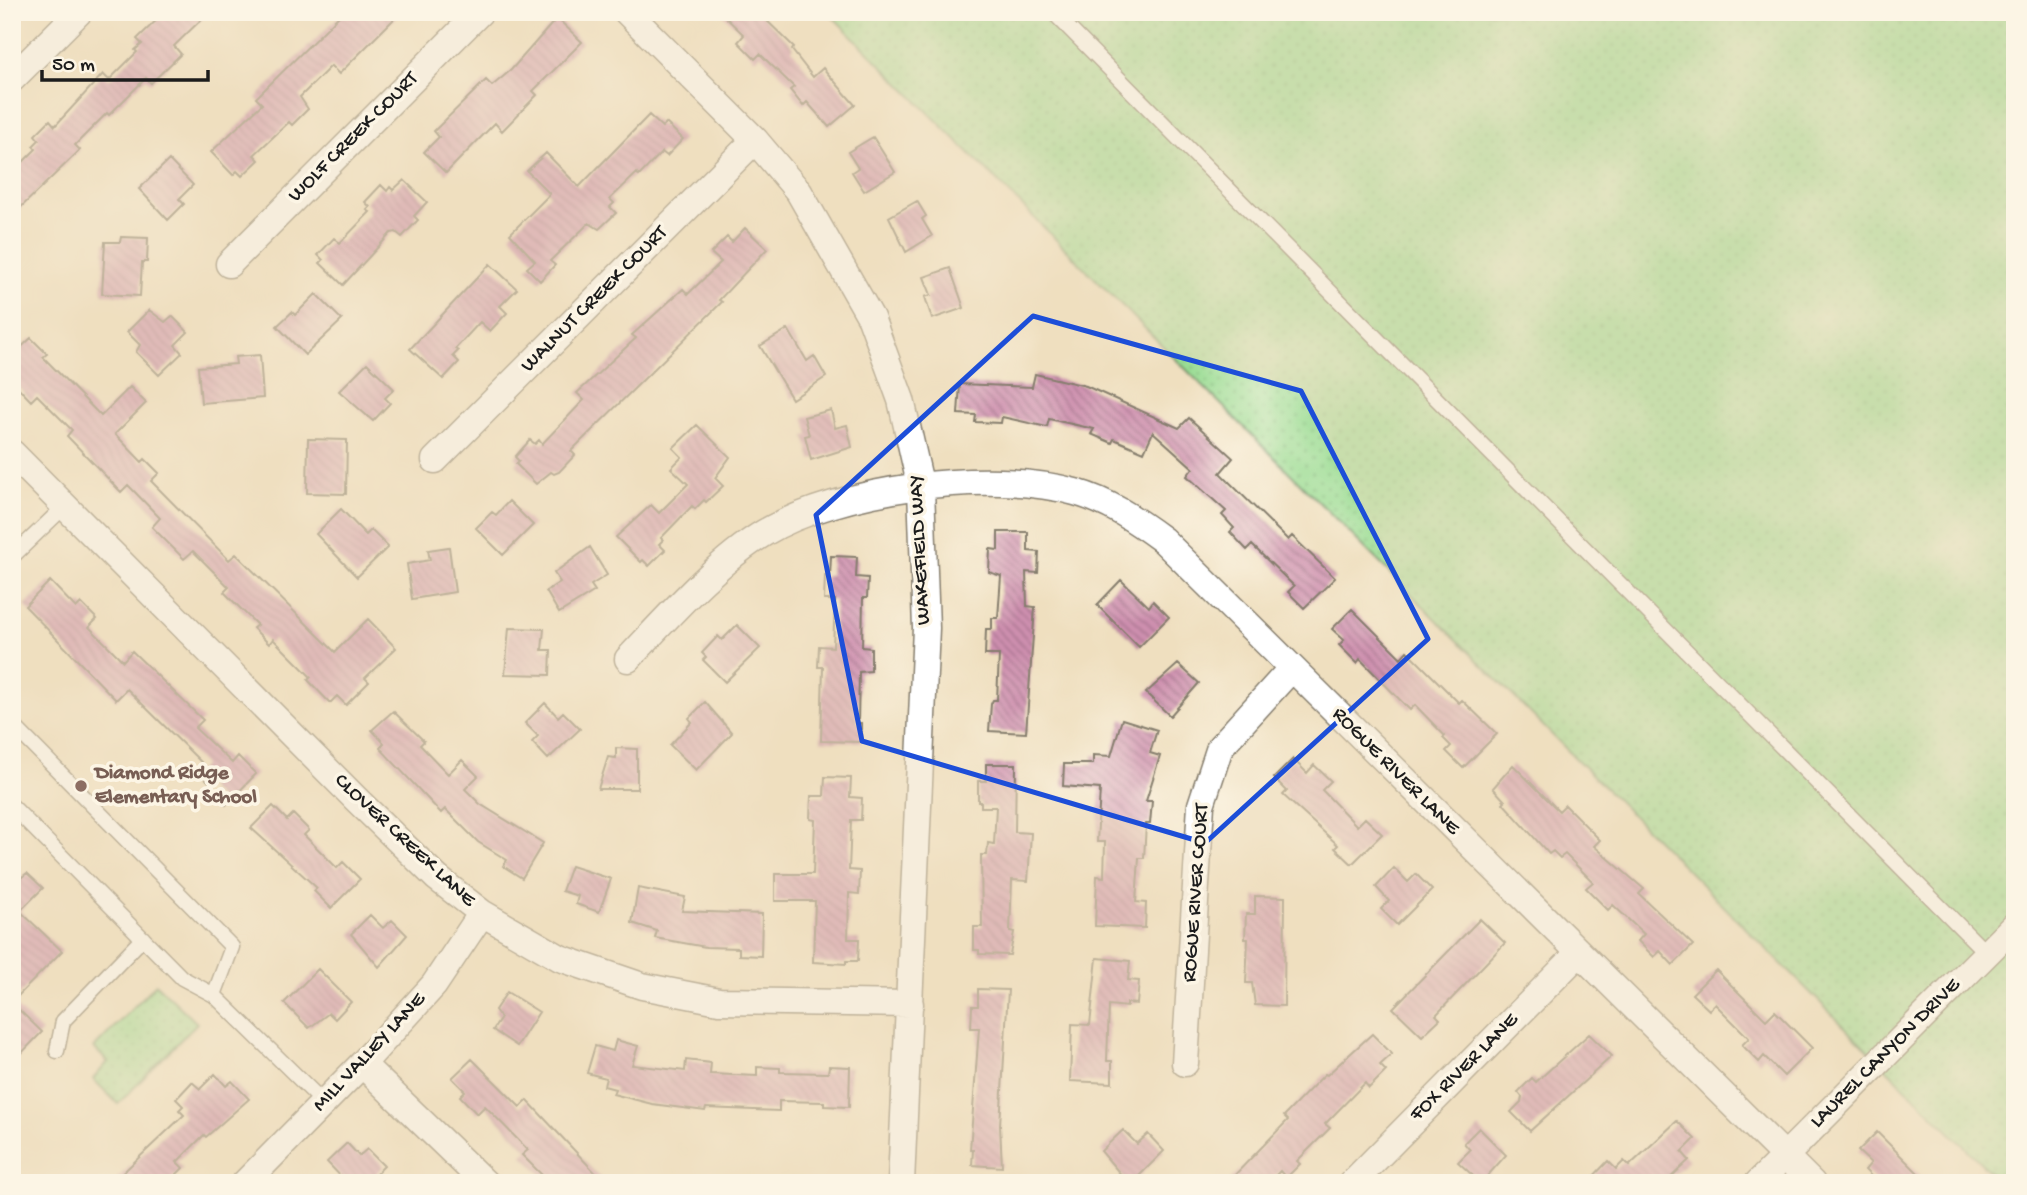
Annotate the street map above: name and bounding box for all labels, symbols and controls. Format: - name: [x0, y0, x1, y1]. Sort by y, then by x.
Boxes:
- scale bar: [42, 38, 208, 82]
- text: 50 m: [52, 54, 95, 79]
- street label: WOLF CREEK COURT: [284, 67, 425, 208]
- street label: WALNUT CREEK COURT: [516, 221, 674, 379]
- street label: WAKEFIELD WAY: [905, 474, 937, 626]
- street label: ROGUE RIVER LANE: [1326, 703, 1465, 842]
- place label: Diamond Ridge Elementary School: [93, 762, 257, 811]
- street label: CLOVER CREEK LANE: [328, 769, 481, 914]
- marker: Diamond Ridge Elementary School: [73, 778, 89, 794]
- street label: ROGUE RIVER COURT: [1178, 802, 1216, 983]
- street label: LAUREL CANYON DRIVE: [1806, 973, 1967, 1134]
- street label: MILL VALLEY LANE: [308, 987, 432, 1118]
- street label: FOX RIVER LANE: [1405, 1008, 1525, 1128]

